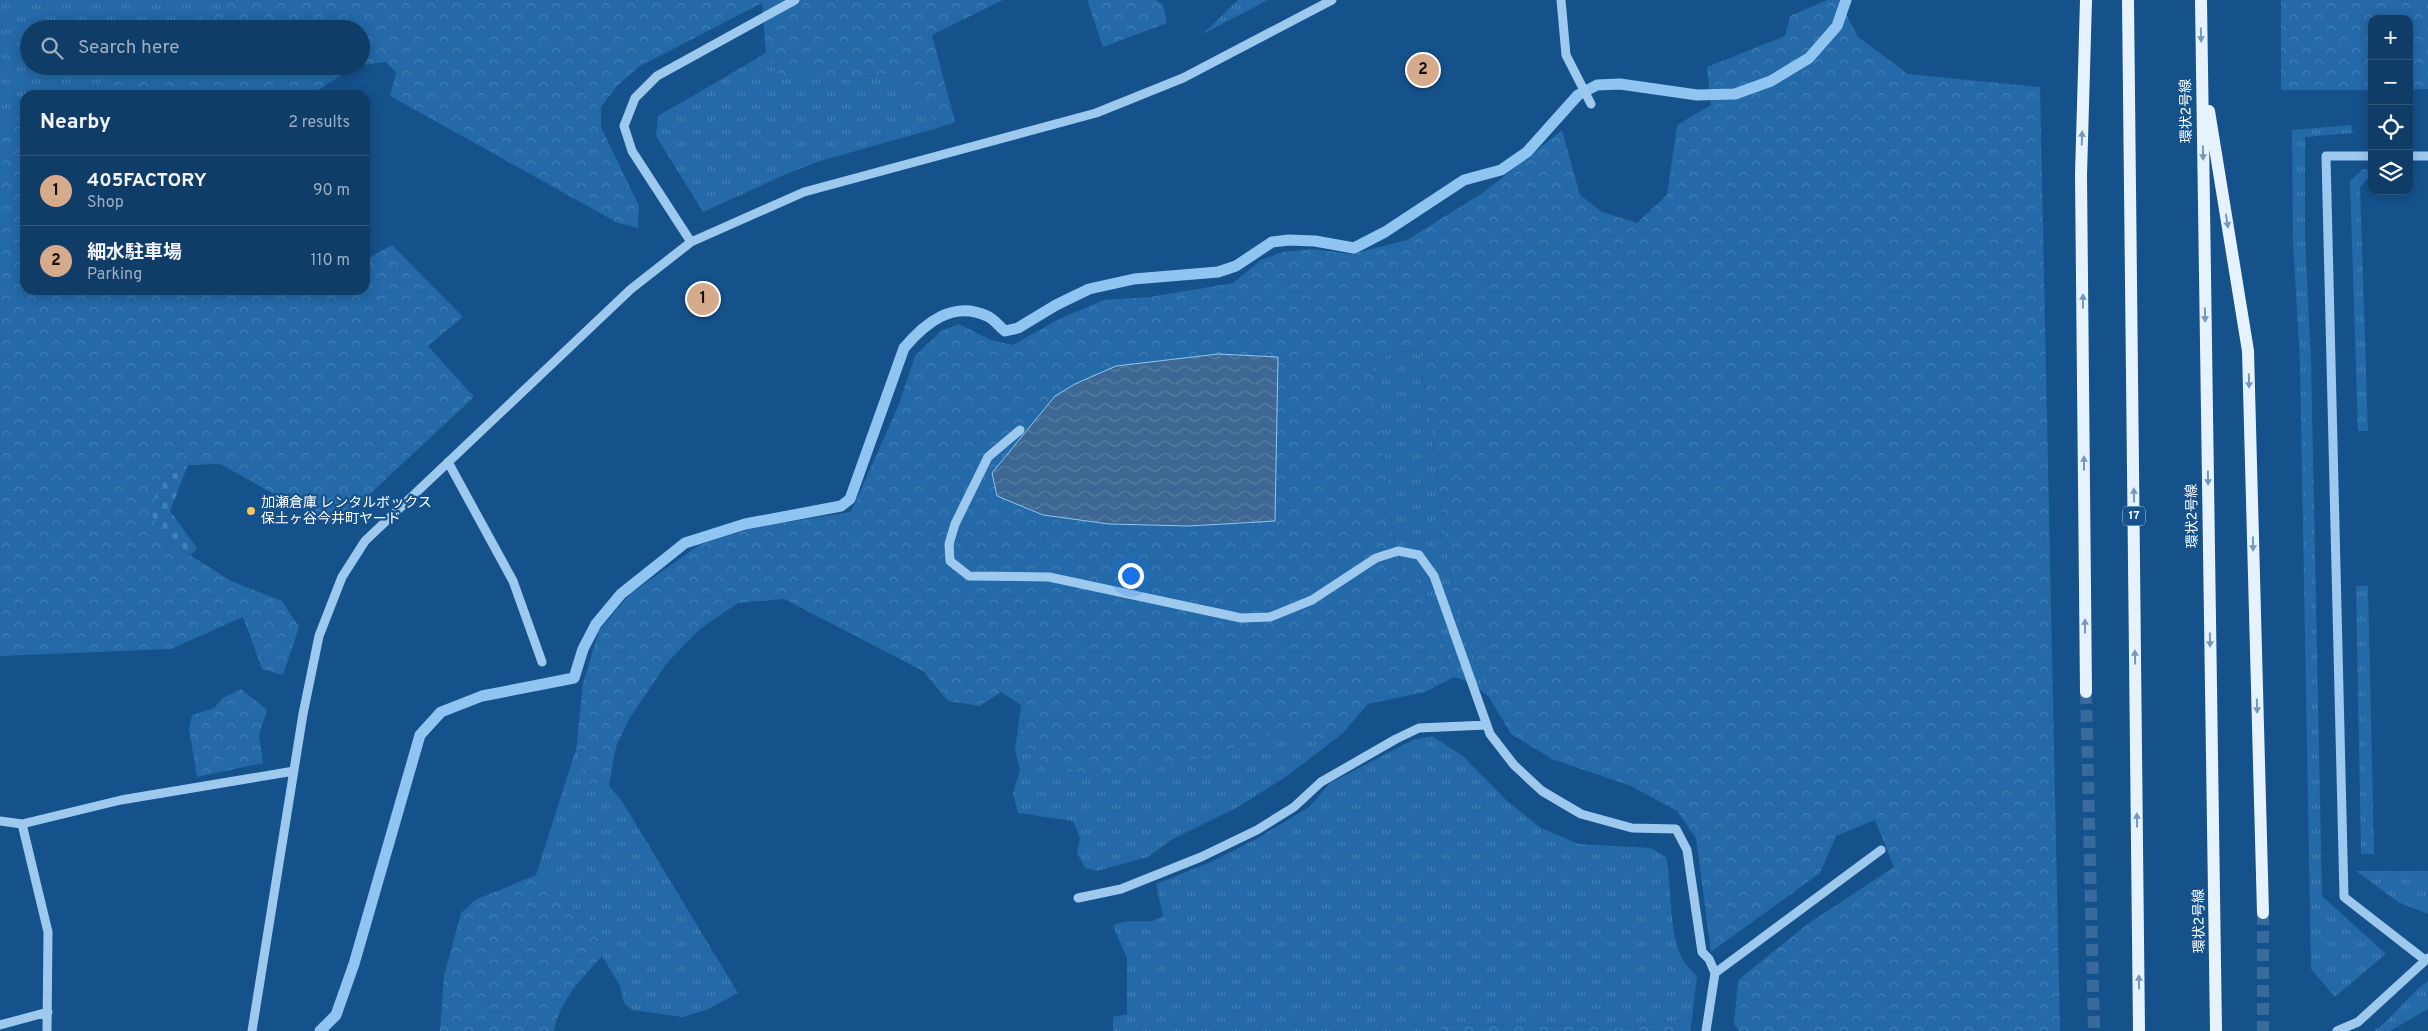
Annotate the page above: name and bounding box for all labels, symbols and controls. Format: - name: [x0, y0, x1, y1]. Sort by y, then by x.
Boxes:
- map controls: [2368, 15, 2413, 195]
- button: +: [2368, 15, 2413, 60]
- search box: [20, 20, 370, 75]
- one-way arrow: [2197, 27, 2205, 43]
- icon: search: [38, 34, 66, 62]
- text: Search here: [78, 36, 180, 60]
- pin: 2: [1407, 51, 1439, 89]
- button: −: [2368, 60, 2413, 105]
- street label: 環状2号線: [2177, 79, 2196, 143]
- button: locate: [2368, 105, 2413, 150]
- text: Nearby: [40, 109, 111, 136]
- text: 2 results: [288, 113, 350, 133]
- one-way arrow: [2079, 130, 2087, 146]
- one-way arrow: [2199, 145, 2207, 161]
- button: layers: [2368, 150, 2413, 195]
- text: 405FACTORY: [87, 169, 207, 193]
- text: 1: [53, 181, 59, 201]
- text: 90 m: [313, 181, 350, 201]
- text: Shop: [87, 193, 124, 213]
- one-way arrow: [2223, 213, 2231, 229]
- text: 細水駐車場: [87, 241, 182, 265]
- text: 2: [51, 251, 61, 271]
- text: 110 m: [310, 251, 350, 271]
- text: Parking: [87, 265, 142, 285]
- pin: 1: [687, 280, 719, 318]
- one-way arrow: [2078, 292, 2086, 308]
- one-way arrow: [2202, 308, 2210, 324]
- one-way arrow: [2245, 374, 2253, 390]
- one-way arrow: [2080, 455, 2088, 471]
- one-way arrow: [2204, 470, 2212, 486]
- street label: 環状2号線: [2183, 484, 2202, 548]
- one-way arrow: [2129, 487, 2137, 503]
- place label: 加瀬倉庫 レンタルボックス 保土ヶ谷今井町ヤード: [261, 495, 432, 528]
- marker: 加瀬倉庫 レンタルボックス 保土ヶ谷今井町ヤード: [245, 505, 257, 517]
- road number: 17: [2123, 506, 2145, 526]
- one-way arrow: [2249, 536, 2257, 552]
- your location: [1118, 563, 1144, 589]
- one-way arrow: [2081, 617, 2089, 633]
- one-way arrow: [2207, 633, 2215, 649]
- one-way arrow: [2131, 649, 2139, 665]
- one-way arrow: [2254, 699, 2262, 715]
- one-way arrow: [2133, 812, 2141, 828]
- street label: 環状2号線: [2190, 889, 2209, 953]
- one-way arrow: [2135, 974, 2143, 990]

